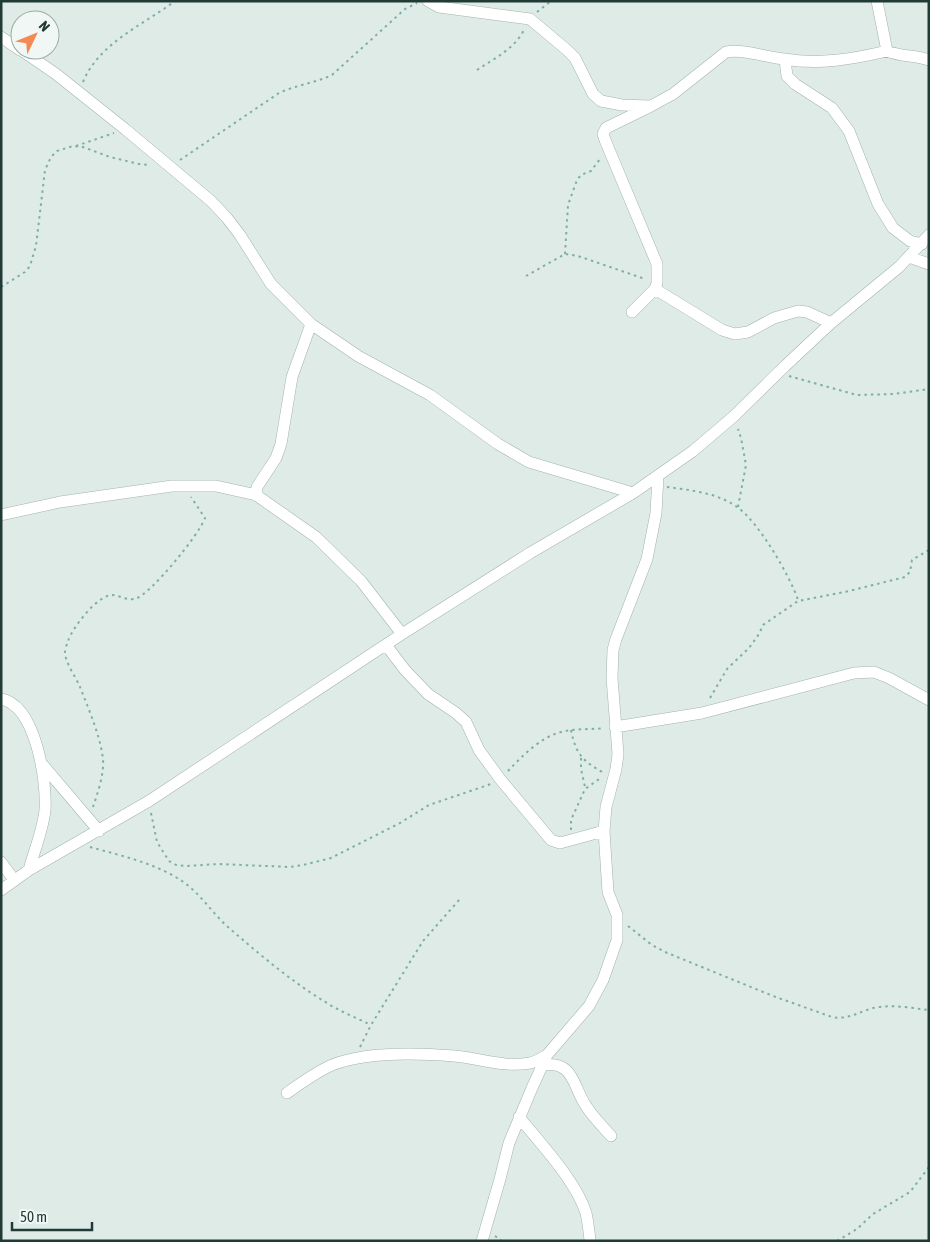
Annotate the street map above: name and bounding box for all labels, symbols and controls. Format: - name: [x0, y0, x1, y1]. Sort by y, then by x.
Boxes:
- north arrow: [10, 10, 60, 60]
- text: N: [36, 18, 53, 35]
- scale bar: [12, 1200, 92, 1232]
- text: 50 m: [20, 1208, 47, 1225]

